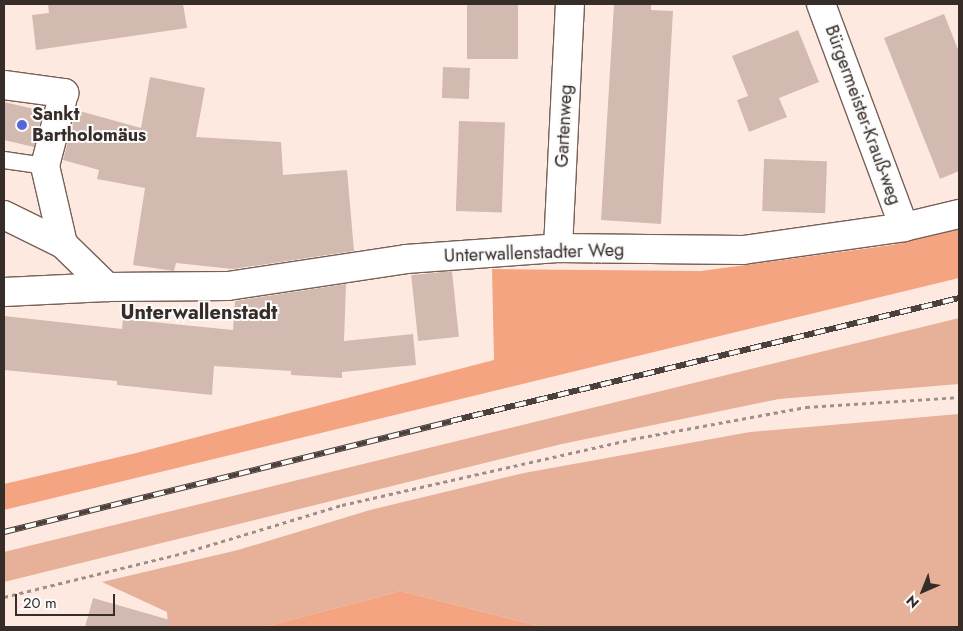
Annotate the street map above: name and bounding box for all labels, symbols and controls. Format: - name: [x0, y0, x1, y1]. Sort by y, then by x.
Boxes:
- street label: Bürgermeister-Krauß-weg: [820, 22, 906, 208]
- street label: Gartenweg: [551, 84, 577, 168]
- place label: Sankt Bartholomäus: [32, 104, 146, 146]
- marker: Sankt Bartholomäus: [16, 119, 28, 131]
- street label: Unterwallenstadter Weg: [443, 239, 625, 267]
- district label: Unterwallenstadt: [121, 300, 277, 324]
- north arrow: [898, 566, 948, 616]
- scale bar: [18, 584, 118, 616]
- text: N: [902, 591, 924, 613]
- text: 20 m: [23, 592, 57, 614]

